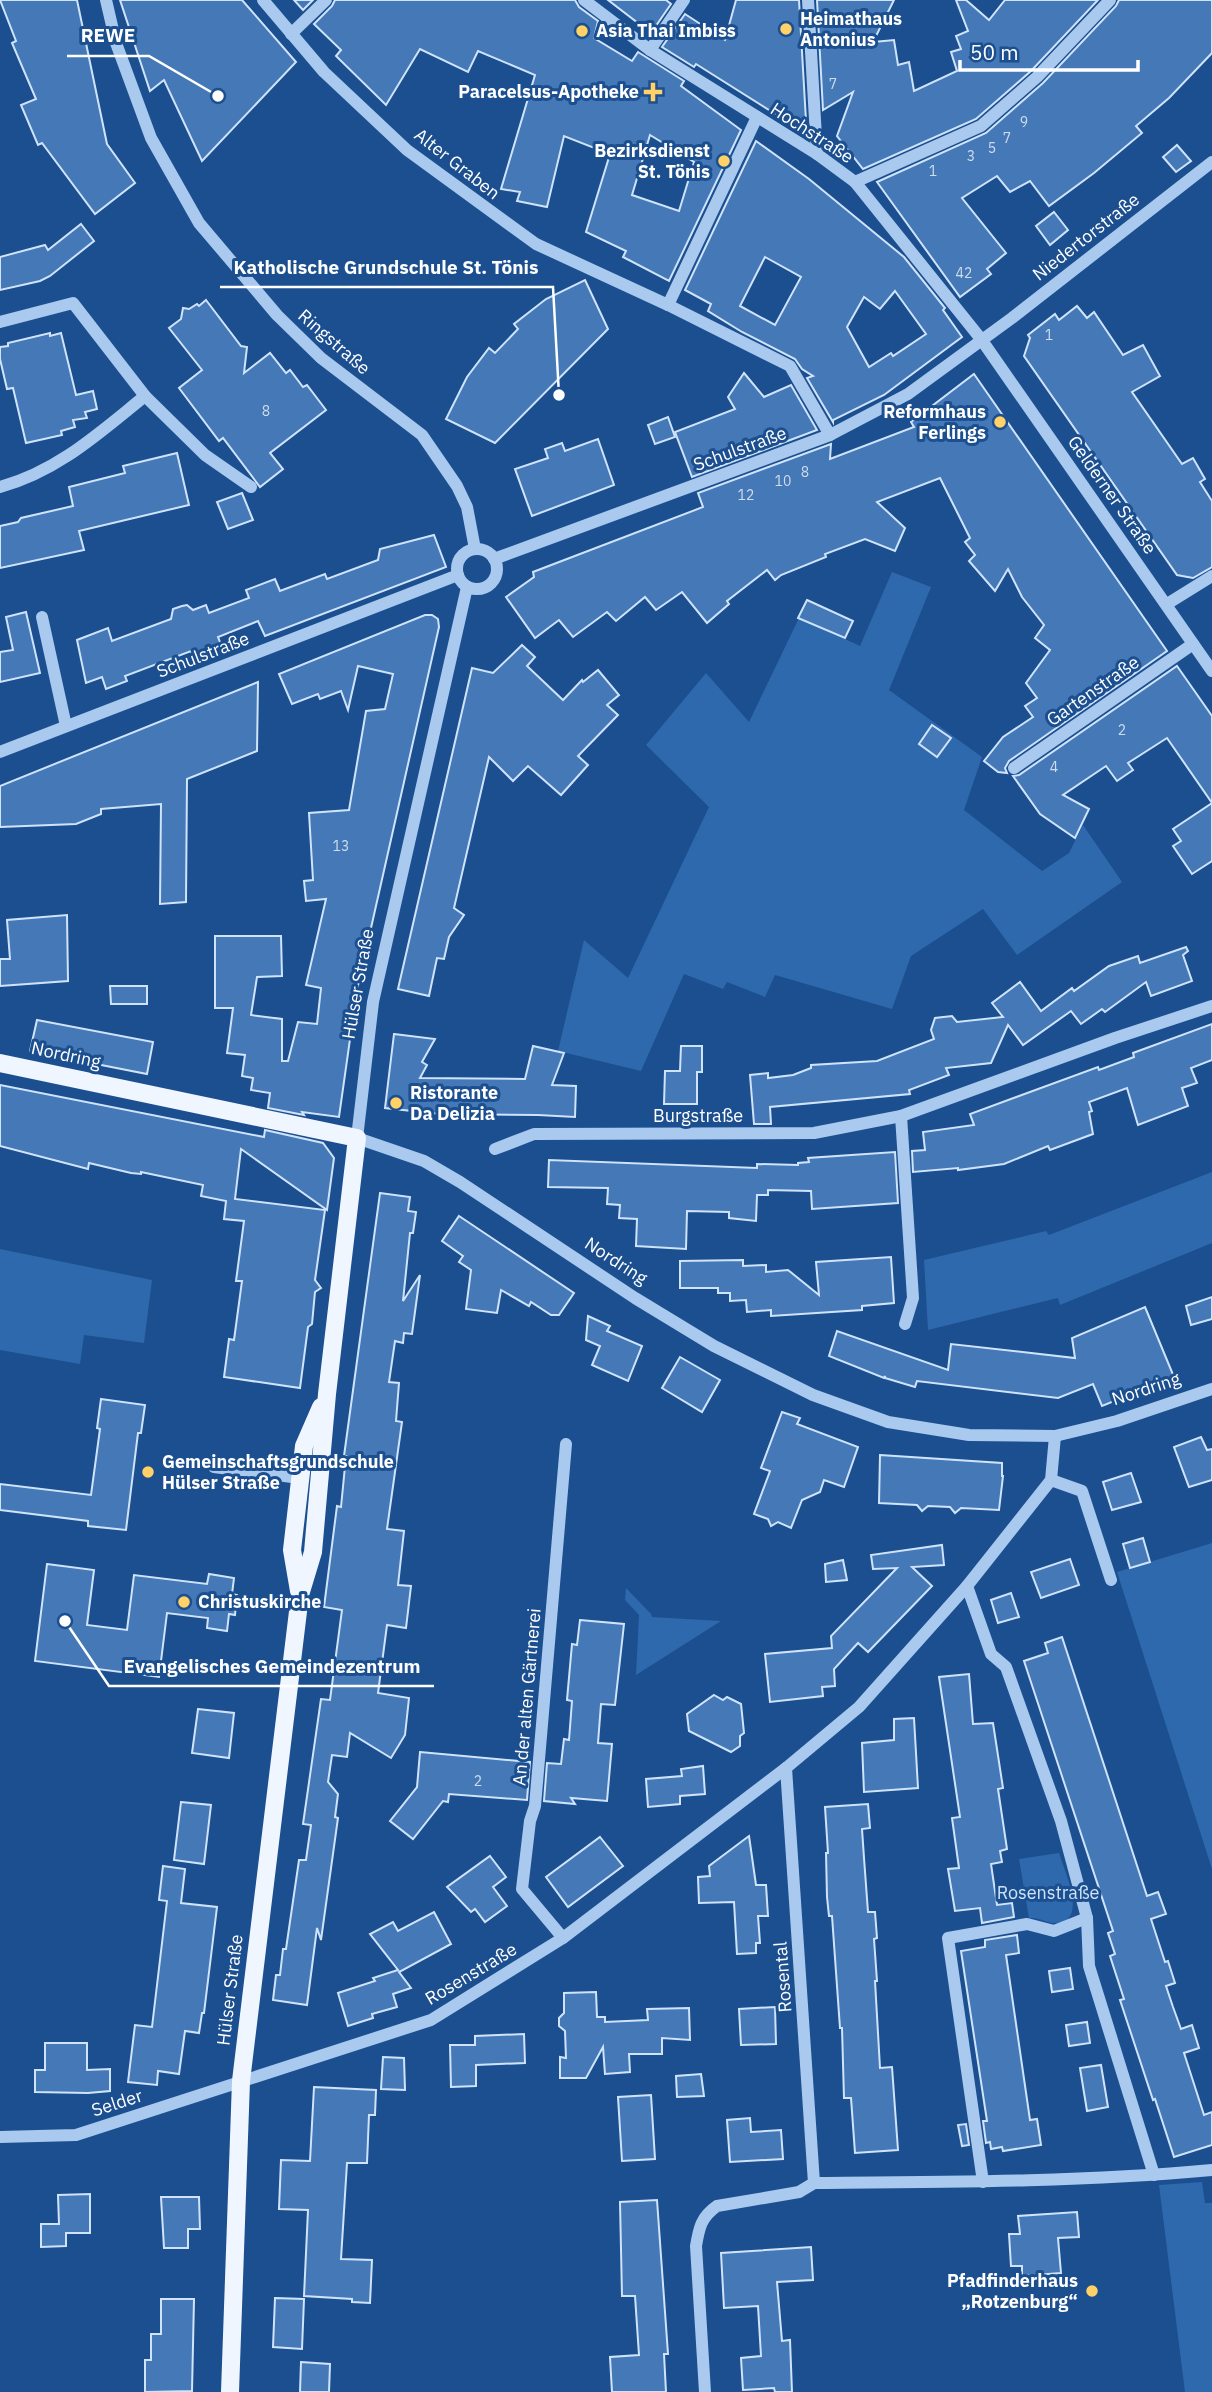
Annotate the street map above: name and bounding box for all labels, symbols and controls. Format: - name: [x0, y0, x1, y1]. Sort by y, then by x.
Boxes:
- place label: Heimathaus Antonius: [800, 7, 902, 51]
- callout: REWE: [67, 16, 149, 56]
- place label: Asia Thai Imbiss: [596, 19, 736, 42]
- marker: Heimathaus Antonius: [778, 21, 794, 37]
- text: REWE: [81, 23, 135, 47]
- marker: Asia Thai Imbiss: [574, 23, 590, 39]
- scale bar: [960, 28, 1138, 72]
- text: 50 m: [970, 38, 1019, 66]
- house number: 7: [829, 75, 837, 93]
- place label: Paracelsus-Apotheke: [458, 80, 639, 103]
- marker: Paracelsus-Apotheke: [645, 84, 661, 100]
- street label: Hochstraße: [766, 97, 858, 168]
- house number: 9: [1020, 113, 1028, 131]
- street label: Alter Graben: [410, 123, 505, 204]
- house number: 7: [1003, 129, 1011, 147]
- place label: Bezirksdienst St. Tönis: [594, 139, 710, 183]
- house number: 5: [988, 139, 996, 157]
- house number: 3: [967, 147, 975, 165]
- marker: Bezirksdienst St. Tönis: [716, 153, 732, 169]
- house number: 1: [929, 162, 937, 180]
- street label: Niedertorstraße: [1028, 188, 1144, 286]
- callout: Katholische Grundschule St. Tönis: [220, 247, 553, 287]
- text: Katholische Grundschule St. Tönis: [234, 255, 538, 279]
- house number: 42: [956, 264, 972, 282]
- street label: Ringstraße: [293, 304, 375, 379]
- house number: 1: [1045, 326, 1053, 344]
- place label: Reformhaus Ferlings: [883, 400, 986, 444]
- house number: 8: [262, 402, 270, 420]
- marker: Reformhaus Ferlings: [992, 414, 1008, 430]
- street label: Schulstraße: [690, 421, 790, 476]
- street label: Gelderner Straße: [1063, 431, 1162, 559]
- house number: 8: [801, 463, 809, 481]
- house number: 10: [775, 472, 791, 490]
- house number: 12: [738, 486, 754, 504]
- street label: Schulstraße: [153, 626, 252, 683]
- street label: Gartenstraße: [1042, 650, 1143, 731]
- house number: 2: [1118, 721, 1126, 739]
- house number: 4: [1050, 758, 1058, 776]
- house number: 13: [333, 837, 349, 855]
- street label: Hülser Straße: [336, 927, 379, 1041]
- street label: Nordring: [29, 1036, 103, 1073]
- place label: Ristorante Da Delizia: [410, 1081, 498, 1125]
- marker: Ristorante Da Delizia: [388, 1095, 404, 1111]
- street label: Burgstraße: [653, 1104, 743, 1127]
- street label: Nordring: [580, 1232, 653, 1290]
- street label: Nordring: [1109, 1367, 1183, 1410]
- place label: Gemeinschaftsgrundschule Hülser Straße: [162, 1450, 394, 1494]
- marker: Gemeinschaftsgrundschule Hülser Straße: [140, 1464, 156, 1480]
- place label: Christuskirche: [198, 1590, 321, 1613]
- marker: Christuskirche: [176, 1594, 192, 1610]
- street label: An der alten Gärtnerei: [507, 1607, 546, 1787]
- callout: Evangelisches Gemeindezentrum: [109, 1646, 434, 1686]
- text: Evangelisches Gemeindezentrum: [123, 1654, 421, 1678]
- house number: 2: [474, 1772, 482, 1790]
- park label: Rosenstraße: [997, 1881, 1099, 1904]
- street label: Hülser Straße: [211, 1933, 248, 2047]
- street label: Rosenstraße: [421, 1937, 521, 2010]
- street label: Rosental: [769, 1941, 796, 2013]
- street label: Selder: [88, 2083, 146, 2122]
- place label: Pfadfinderhaus „Rotzenburg“: [947, 2269, 1078, 2313]
- marker: Pfadfinderhaus „Rotzenburg“: [1084, 2283, 1100, 2299]

